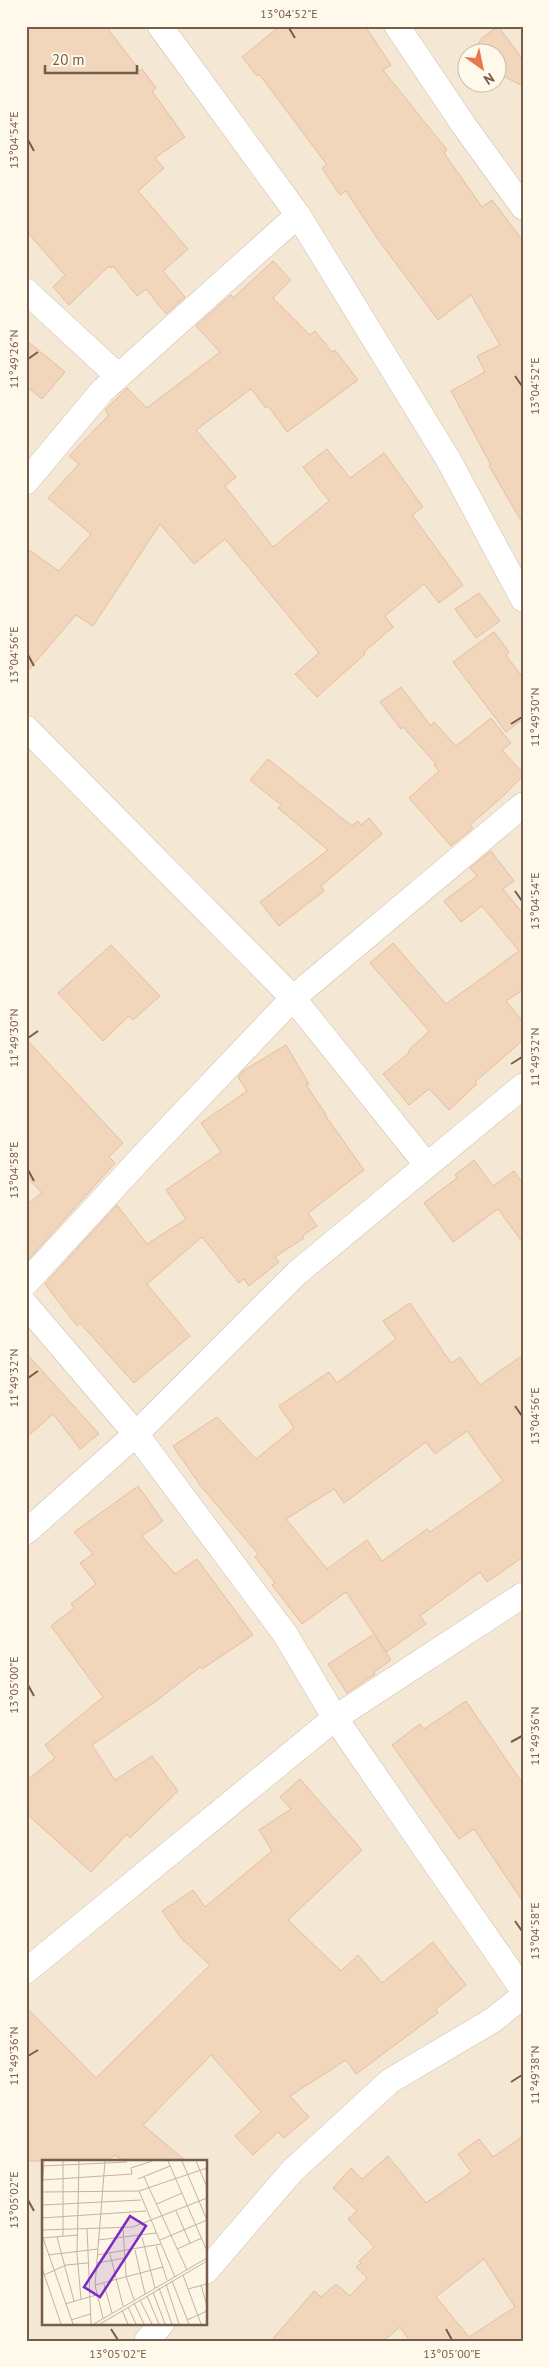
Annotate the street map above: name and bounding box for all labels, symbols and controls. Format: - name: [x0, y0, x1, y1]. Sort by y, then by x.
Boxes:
- text: 13°04'52"E: [260, 6, 318, 21]
- scale bar: [45, 42, 138, 74]
- north arrow: [456, 42, 506, 92]
- text: 20 m: [52, 50, 85, 69]
- text: N: [480, 69, 498, 89]
- text: 13°04'54"E: [6, 111, 21, 169]
- text: 11°49'26"N: [6, 329, 21, 389]
- text: 13°04'52"E: [527, 357, 542, 415]
- text: 13°04'56"E: [6, 626, 21, 684]
- text: 11°49'30"N: [527, 687, 542, 747]
- text: 13°04'54"E: [527, 872, 542, 930]
- text: 11°49'30"N: [6, 1008, 21, 1068]
- text: 11°49'32"N: [527, 1027, 542, 1087]
- text: 13°04'58"E: [6, 1141, 21, 1199]
- text: 11°49'32"N: [6, 1348, 21, 1408]
- text: 13°04'56"E: [527, 1387, 542, 1445]
- text: 13°05'00"E: [6, 1656, 21, 1714]
- text: 11°49'36"N: [527, 1706, 542, 1766]
- text: 13°04'58"E: [527, 1902, 542, 1960]
- text: 11°49'36"N: [6, 2026, 21, 2086]
- text: 11°49'38"N: [527, 2045, 542, 2105]
- inset map: [42, 2160, 208, 2324]
- text: 13°05'02"E: [6, 2171, 21, 2229]
- text: 13°05'02"E: [89, 2346, 147, 2361]
- text: 13°05'00"E: [423, 2346, 481, 2361]

